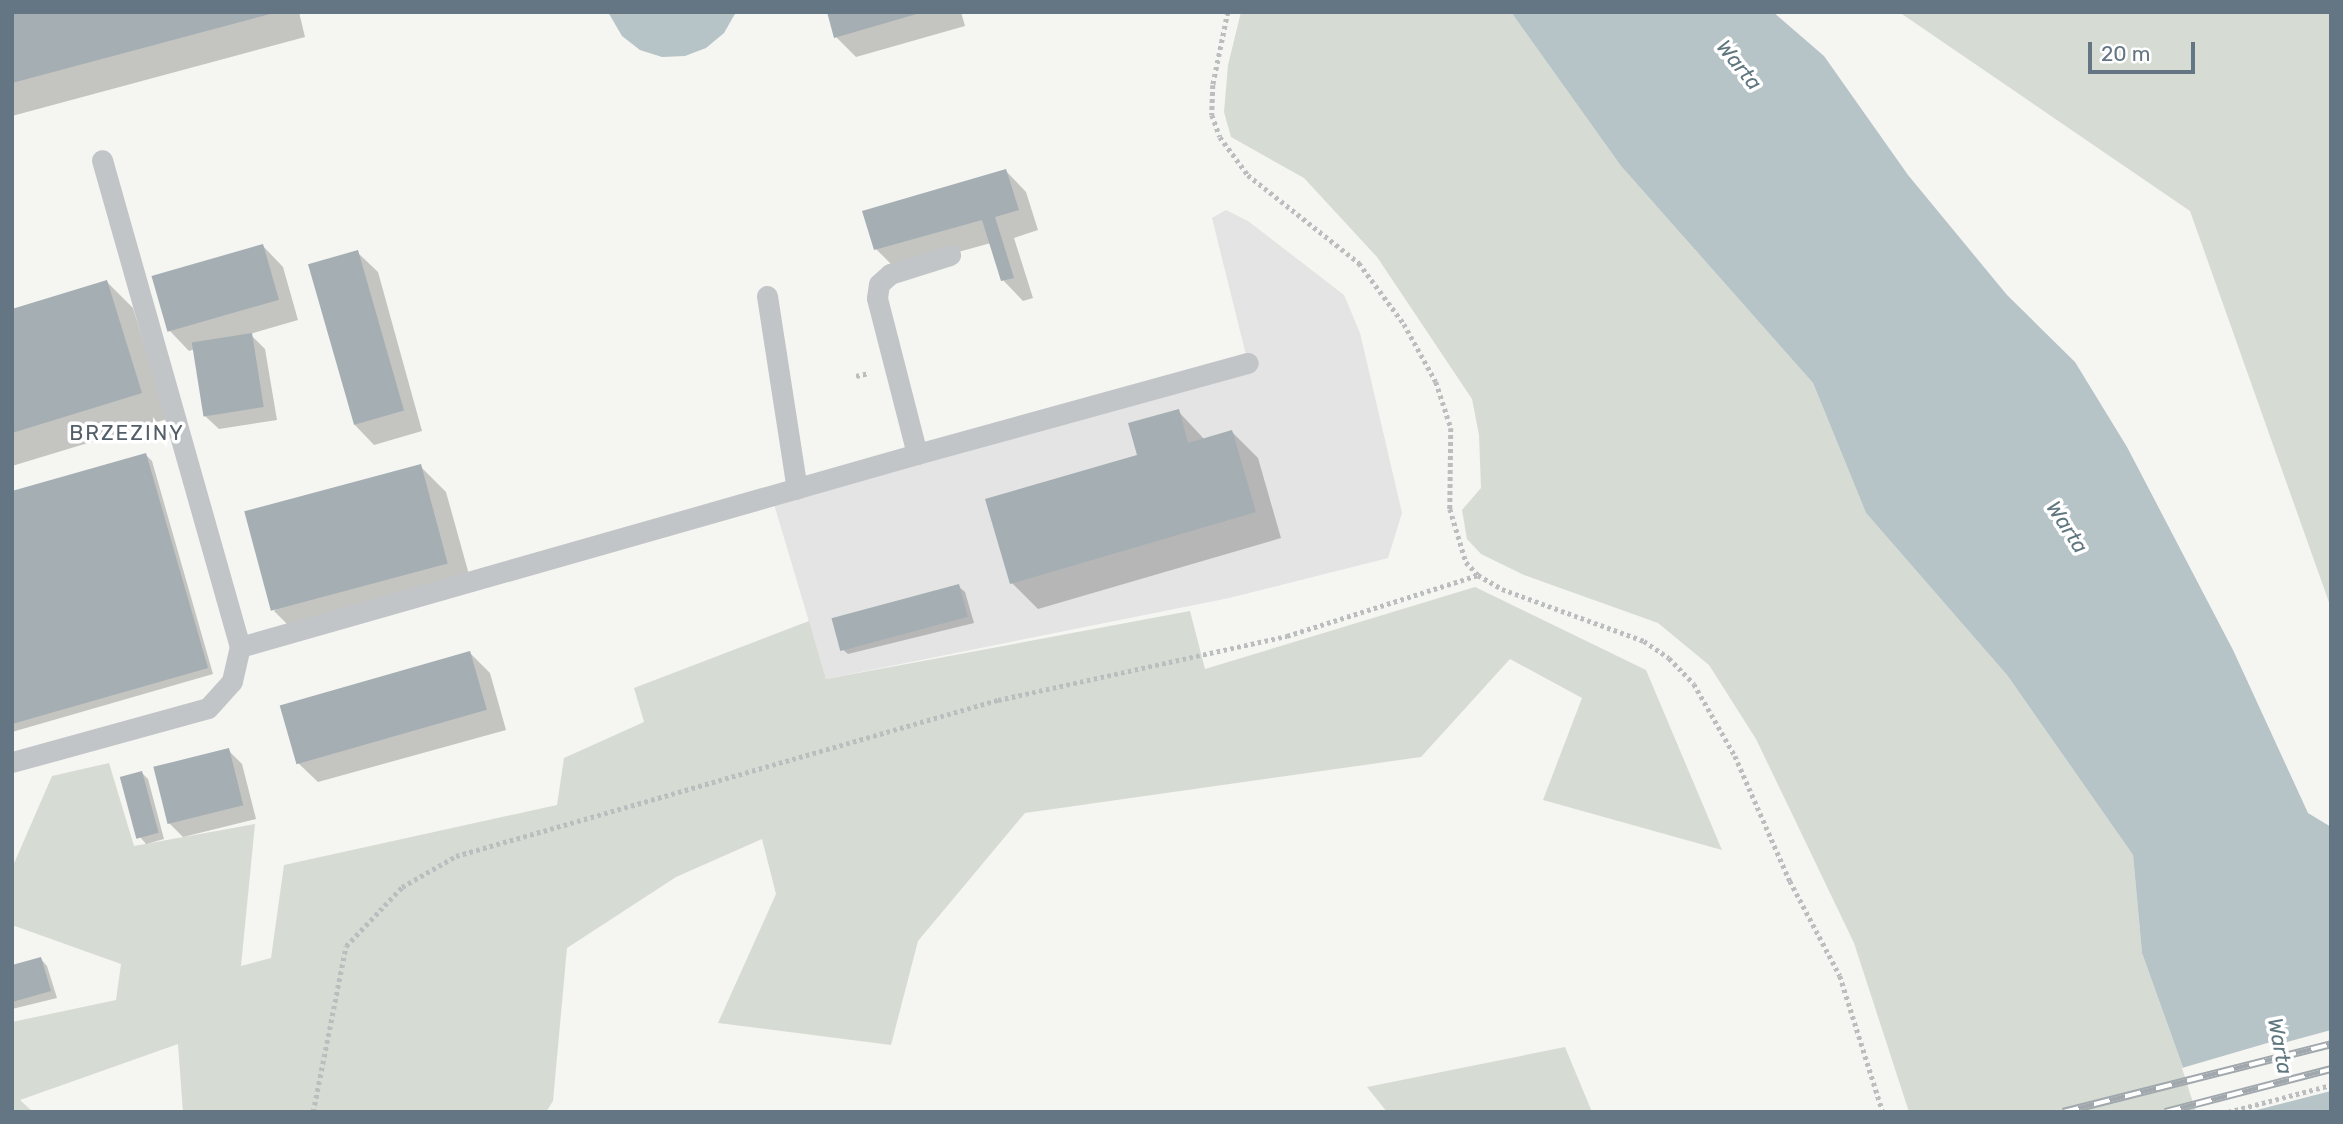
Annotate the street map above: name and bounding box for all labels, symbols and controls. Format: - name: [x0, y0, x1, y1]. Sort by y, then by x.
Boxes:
- scale bar: [2091, 28, 2198, 72]
- water label: Warta: [1711, 35, 1767, 95]
- text: 20 m: [2101, 41, 2150, 66]
- district label: BRZEZINY: [70, 420, 184, 446]
- water label: Warta: [2041, 496, 2093, 558]
- water label: Warta: [2262, 1015, 2298, 1077]

